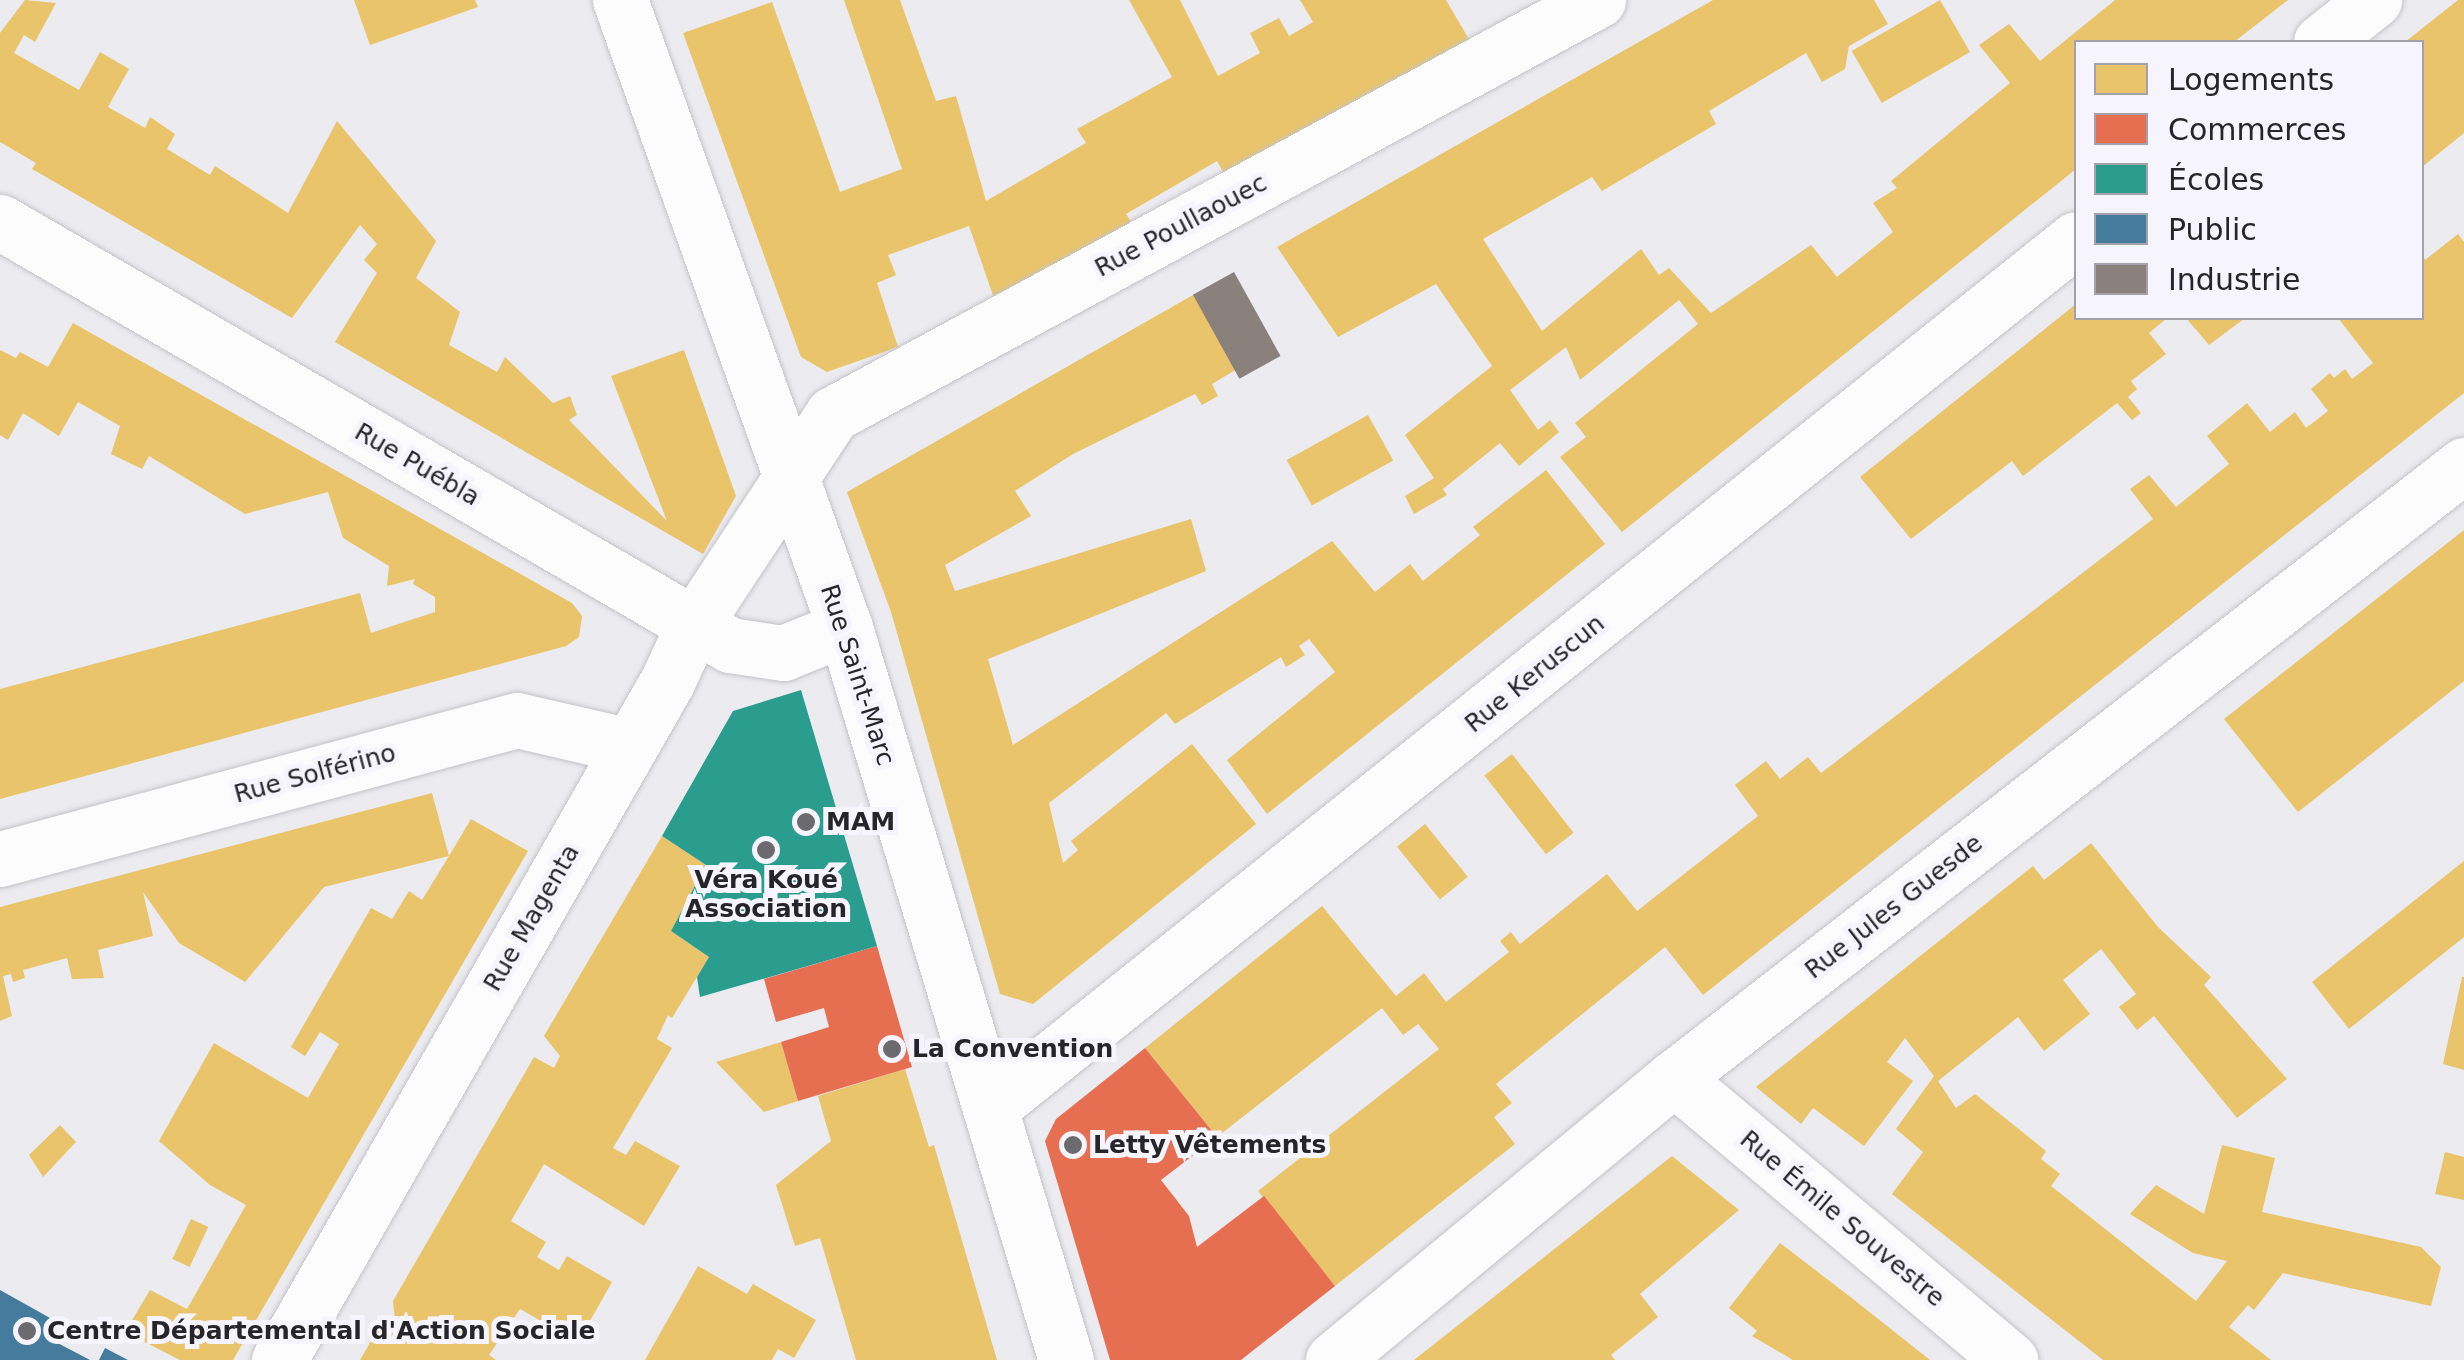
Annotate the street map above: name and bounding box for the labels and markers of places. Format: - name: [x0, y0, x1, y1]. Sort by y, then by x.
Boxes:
- place label: MAM: [826, 807, 895, 837]
- marker: MAM: [795, 811, 817, 833]
- marker: Véra Koué Association: [755, 839, 777, 861]
- place label: Véra Koué Association: [685, 866, 847, 925]
- place label: La Convention: [912, 1034, 1113, 1064]
- marker: La Convention: [881, 1038, 903, 1060]
- place label: Letty Vêtements: [1093, 1130, 1326, 1160]
- marker: Letty Vêtements: [1062, 1134, 1084, 1156]
- place label: Centre Départemental d'Action Sociale: [47, 1316, 596, 1346]
- marker: Centre Départemental d'Action Sociale: [16, 1320, 38, 1342]

